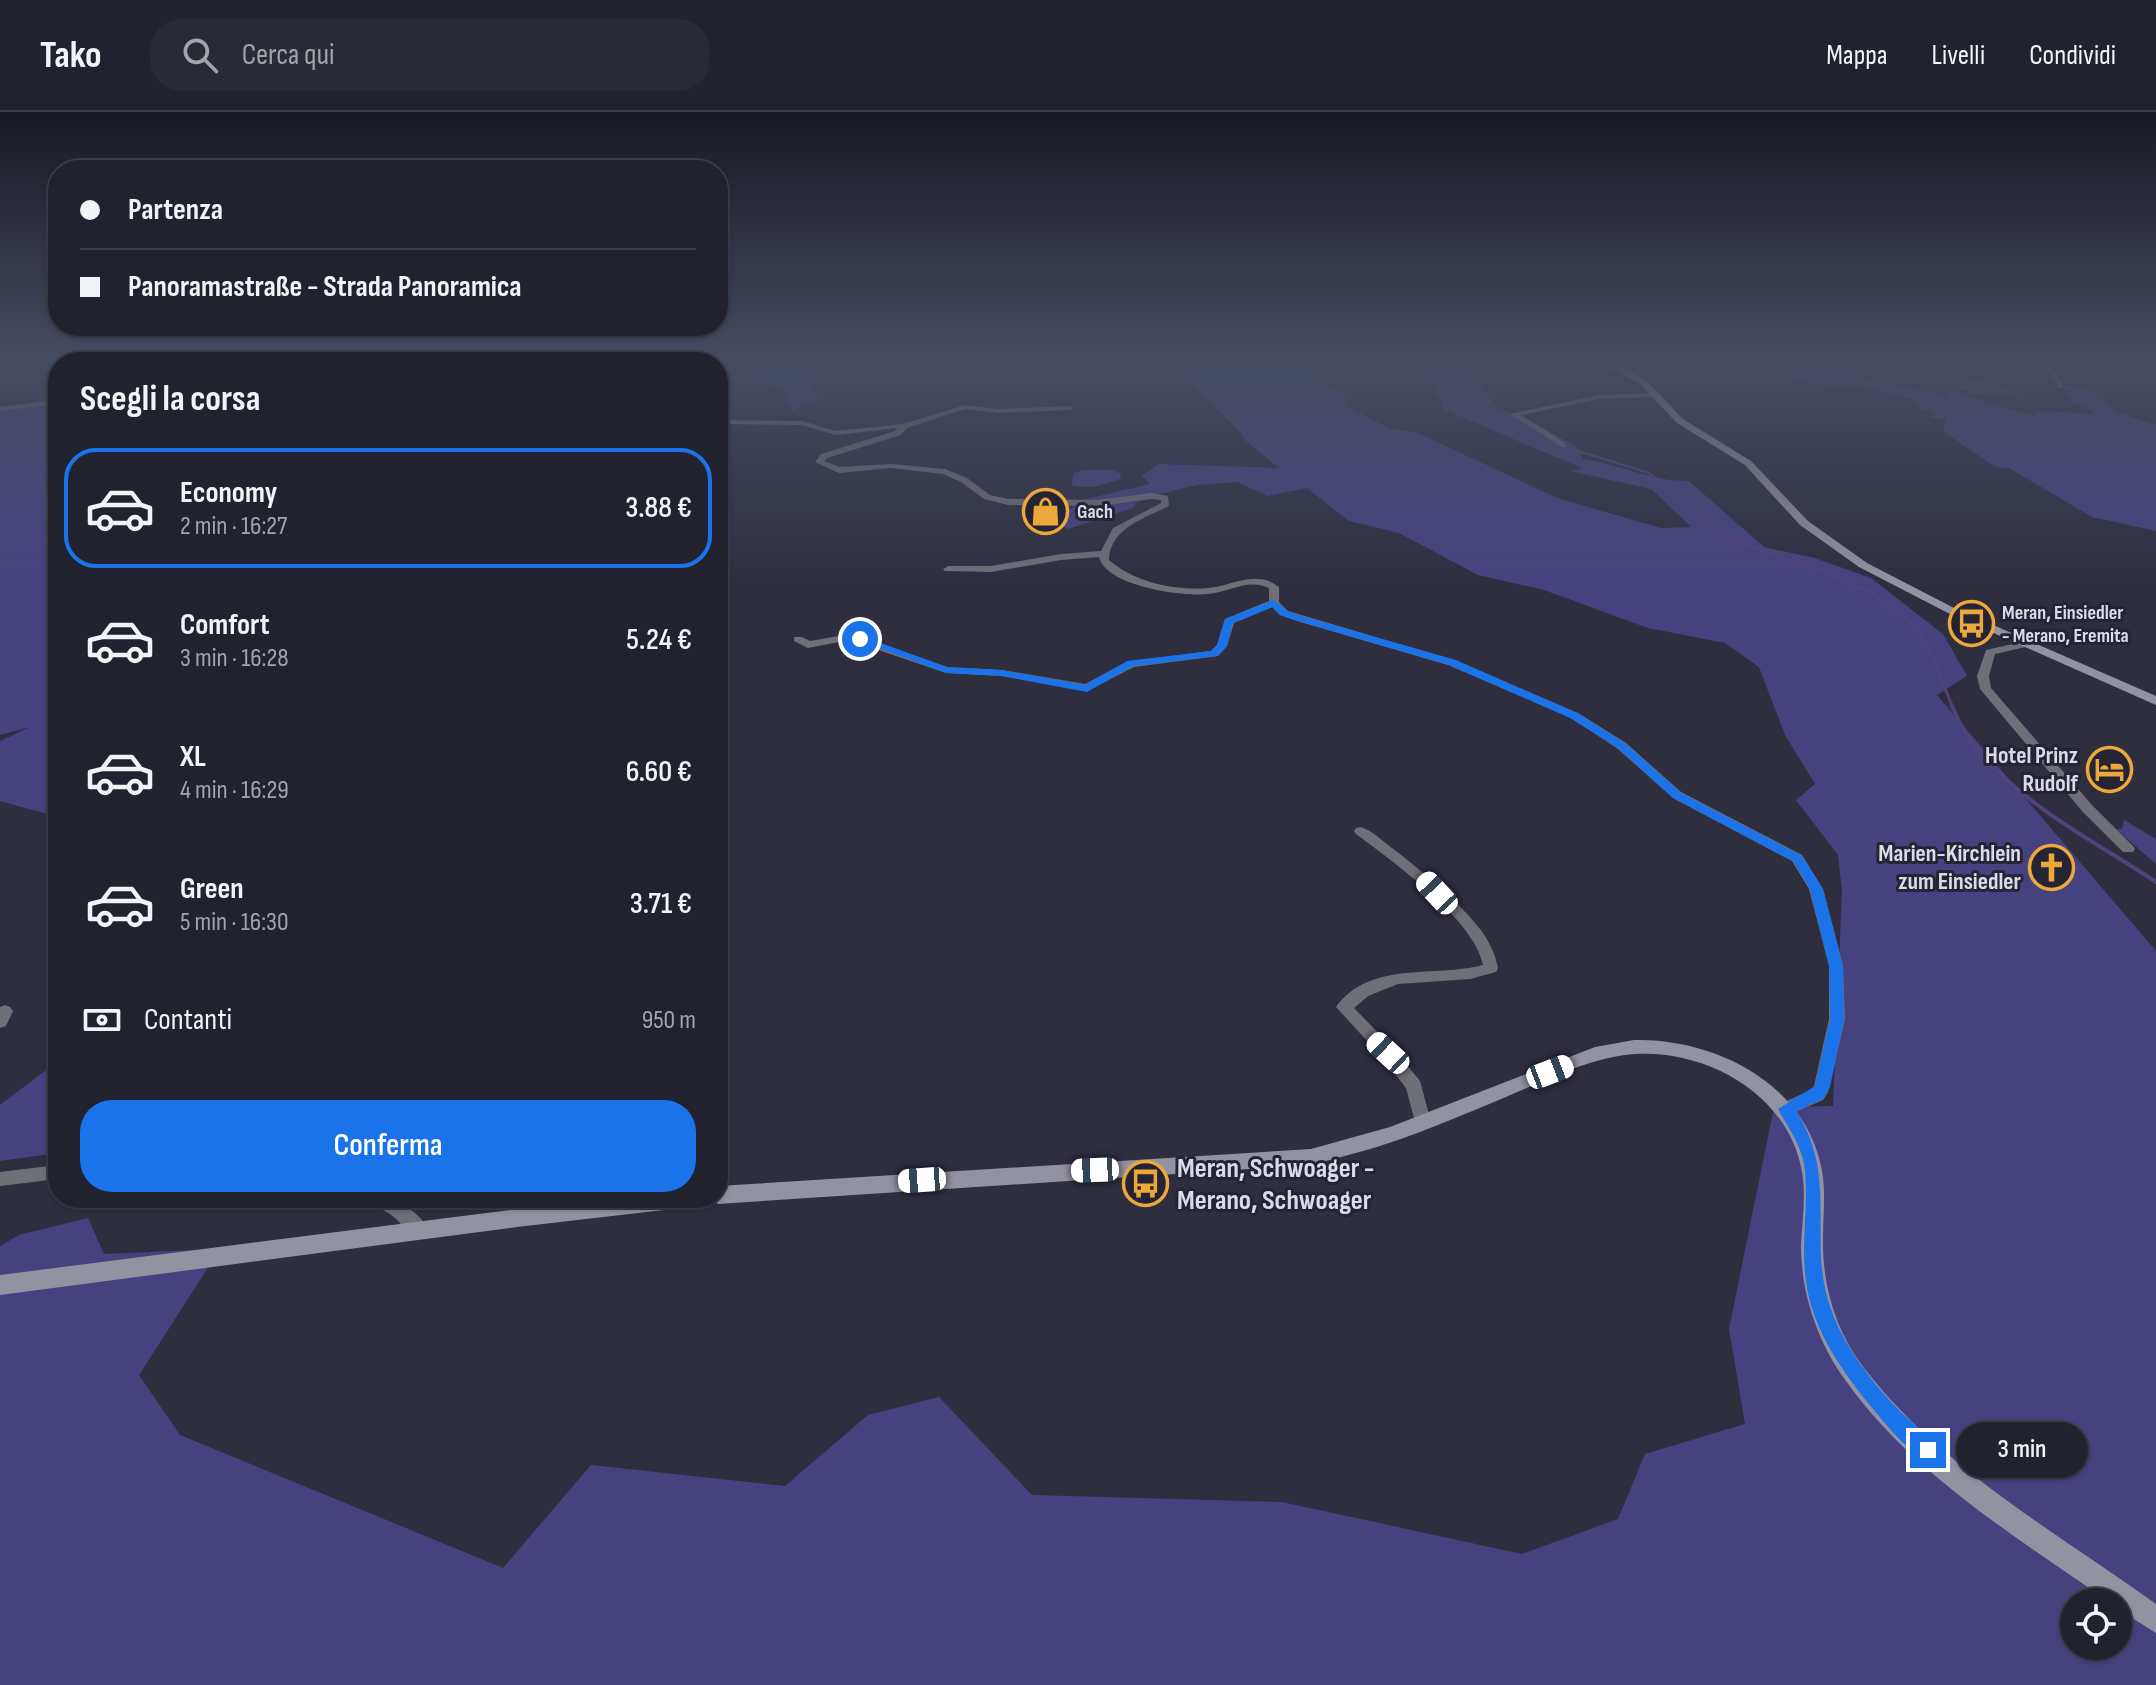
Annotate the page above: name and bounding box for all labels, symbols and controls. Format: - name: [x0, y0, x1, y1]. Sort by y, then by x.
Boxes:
- search box: [150, 19, 710, 91]
- text: Tako: [40, 33, 102, 78]
- icon: search: [178, 33, 222, 77]
- text: Cerca qui: [242, 37, 335, 73]
- text: Mappa: [1826, 39, 1888, 72]
- text: Livelli: [1932, 39, 1985, 72]
- text: Condividi: [2029, 39, 2116, 72]
- text: Partenza: [128, 192, 223, 228]
- text: Panoramastraße - Strada Panoramica: [128, 269, 522, 305]
- text: Scegli la corsa: [80, 378, 260, 421]
- icon: car: [84, 472, 156, 544]
- text: Economy: [180, 475, 277, 511]
- shop icon: Gach: [1022, 487, 1070, 535]
- text: 3.88 €: [625, 490, 692, 526]
- place label: Gach: [1077, 500, 1113, 524]
- text: 2 min · 16:27: [180, 511, 287, 542]
- bus stop icon: Meran, Einsiedler - Merano, Eremita: [1947, 599, 1995, 647]
- place label: Meran, Einsiedler - Merano, Eremita: [2002, 601, 2129, 648]
- icon: car: [84, 604, 156, 676]
- text: Comfort: [180, 607, 270, 643]
- route start: [842, 621, 878, 657]
- text: 5.24 €: [626, 622, 692, 658]
- text: 3 min · 16:28: [180, 643, 289, 674]
- icon: car: [84, 736, 156, 808]
- text: XL: [180, 739, 206, 775]
- place label: Hotel Prinz Rudolf: [1985, 741, 2079, 798]
- hotel icon: Hotel Prinz Rudolf: [2085, 745, 2133, 793]
- text: 6.60 €: [626, 754, 692, 790]
- text: 4 min · 16:29: [180, 775, 289, 806]
- place label: Marien-Kirchlein zum Einsiedler: [1878, 839, 2022, 896]
- church icon: Marien-Kirchlein zum Einsiedler: [2028, 843, 2076, 891]
- car: [1412, 867, 1462, 919]
- icon: car: [84, 868, 156, 940]
- text: Green: [180, 871, 244, 907]
- text: 3.71 €: [630, 886, 692, 922]
- text: 5 min · 16:30: [180, 907, 289, 938]
- icon: cash: [80, 998, 124, 1042]
- text: Contanti: [144, 1002, 232, 1038]
- text: 950 m: [642, 1005, 696, 1036]
- car: [1362, 1028, 1414, 1078]
- car: [1523, 1052, 1577, 1092]
- button: Conferma: [80, 1100, 696, 1192]
- place label: Meran, Schwoager - Merano, Schwoager: [1177, 1152, 1374, 1217]
- car: [1071, 1157, 1119, 1183]
- bus stop icon: Meran, Schwoager - Merano, Schwoager: [1122, 1159, 1170, 1207]
- car: [897, 1166, 947, 1194]
- callout: 3 min: [1956, 1422, 2088, 1478]
- route end: [1910, 1432, 1946, 1468]
- text: 3 min: [1998, 1434, 2046, 1465]
- map controls: [2060, 1588, 2132, 1660]
- button: locate: [2060, 1588, 2132, 1660]

